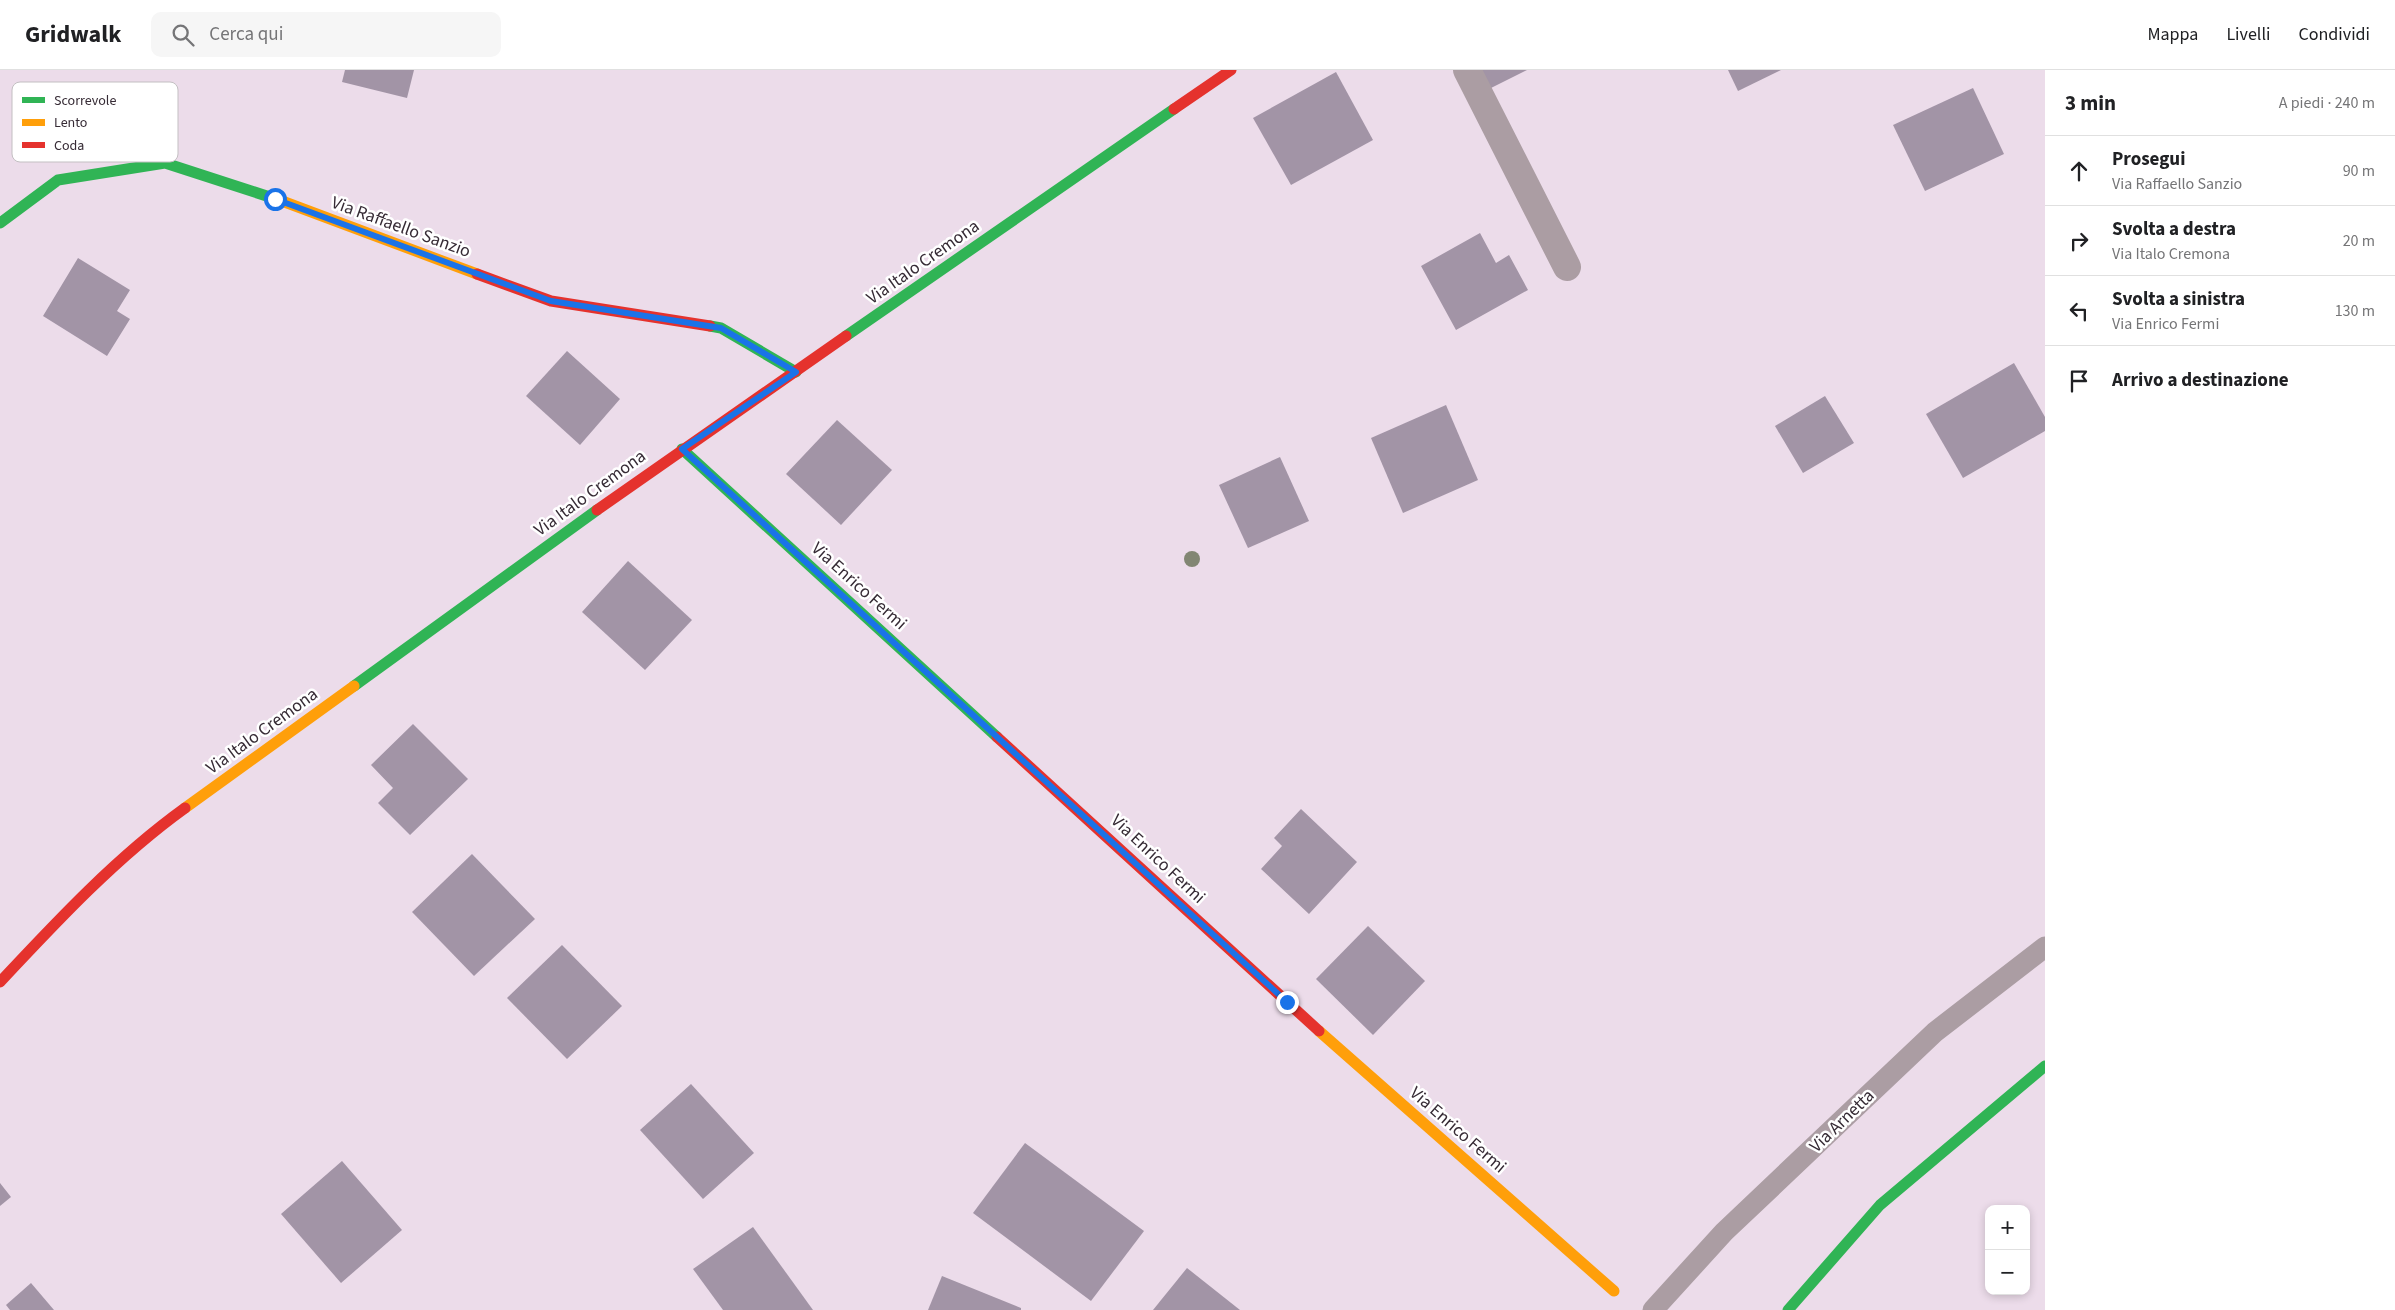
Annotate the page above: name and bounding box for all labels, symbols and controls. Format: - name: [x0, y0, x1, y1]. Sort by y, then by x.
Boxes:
- search box: [151, 12, 501, 57]
- text: Gridwalk: [25, 17, 121, 52]
- icon: search: [169, 21, 197, 49]
- text: Cerca qui: [209, 21, 283, 48]
- text: Mappa: [2147, 22, 2198, 47]
- text: Livelli: [2226, 22, 2270, 47]
- text: Condividi: [2298, 22, 2370, 47]
- legend: [12, 82, 178, 162]
- text: 3 min: [2065, 88, 2116, 118]
- text: Scorrevole: [54, 91, 116, 111]
- text: A piedi · 240 m: [2279, 92, 2375, 114]
- text: Lento: [54, 113, 87, 133]
- text: Coda: [54, 136, 84, 156]
- text: Prosegui: [2112, 146, 2185, 173]
- icon: ahead: [2065, 157, 2093, 185]
- text: 90 m: [2343, 160, 2375, 182]
- text: Via Raffaello Sanzio: [2112, 173, 2242, 195]
- route start: [264, 188, 287, 211]
- street label: Via Raffaello Sanzio: [328, 190, 474, 264]
- street label: Via Italo Cremona: [861, 214, 985, 310]
- text: Svolta a destra: [2112, 216, 2236, 243]
- icon: right: [2065, 227, 2093, 255]
- text: 20 m: [2343, 230, 2375, 252]
- text: Via Italo Cremona: [2112, 243, 2230, 265]
- text: Svolta a sinistra: [2112, 286, 2245, 313]
- icon: left: [2065, 297, 2093, 325]
- text: 130 m: [2335, 300, 2375, 322]
- text: Via Enrico Fermi: [2112, 313, 2219, 335]
- icon: arrive: [2065, 367, 2093, 395]
- text: Arrivo a destinazione: [2112, 367, 2289, 394]
- street label: Via Italo Cremona: [529, 444, 651, 542]
- street label: Via Enrico Fermi: [806, 536, 912, 636]
- street label: Via Italo Cremona: [201, 682, 323, 780]
- street label: Via Enrico Fermi: [1105, 809, 1211, 909]
- route end: [1276, 991, 1299, 1014]
- street label: Via Enrico Fermi: [1404, 1081, 1512, 1179]
- street label: Via Arnetta: [1804, 1084, 1880, 1158]
- map controls: [1985, 1205, 2030, 1295]
- button: +: [1985, 1205, 2030, 1250]
- button: −: [1985, 1250, 2030, 1295]

